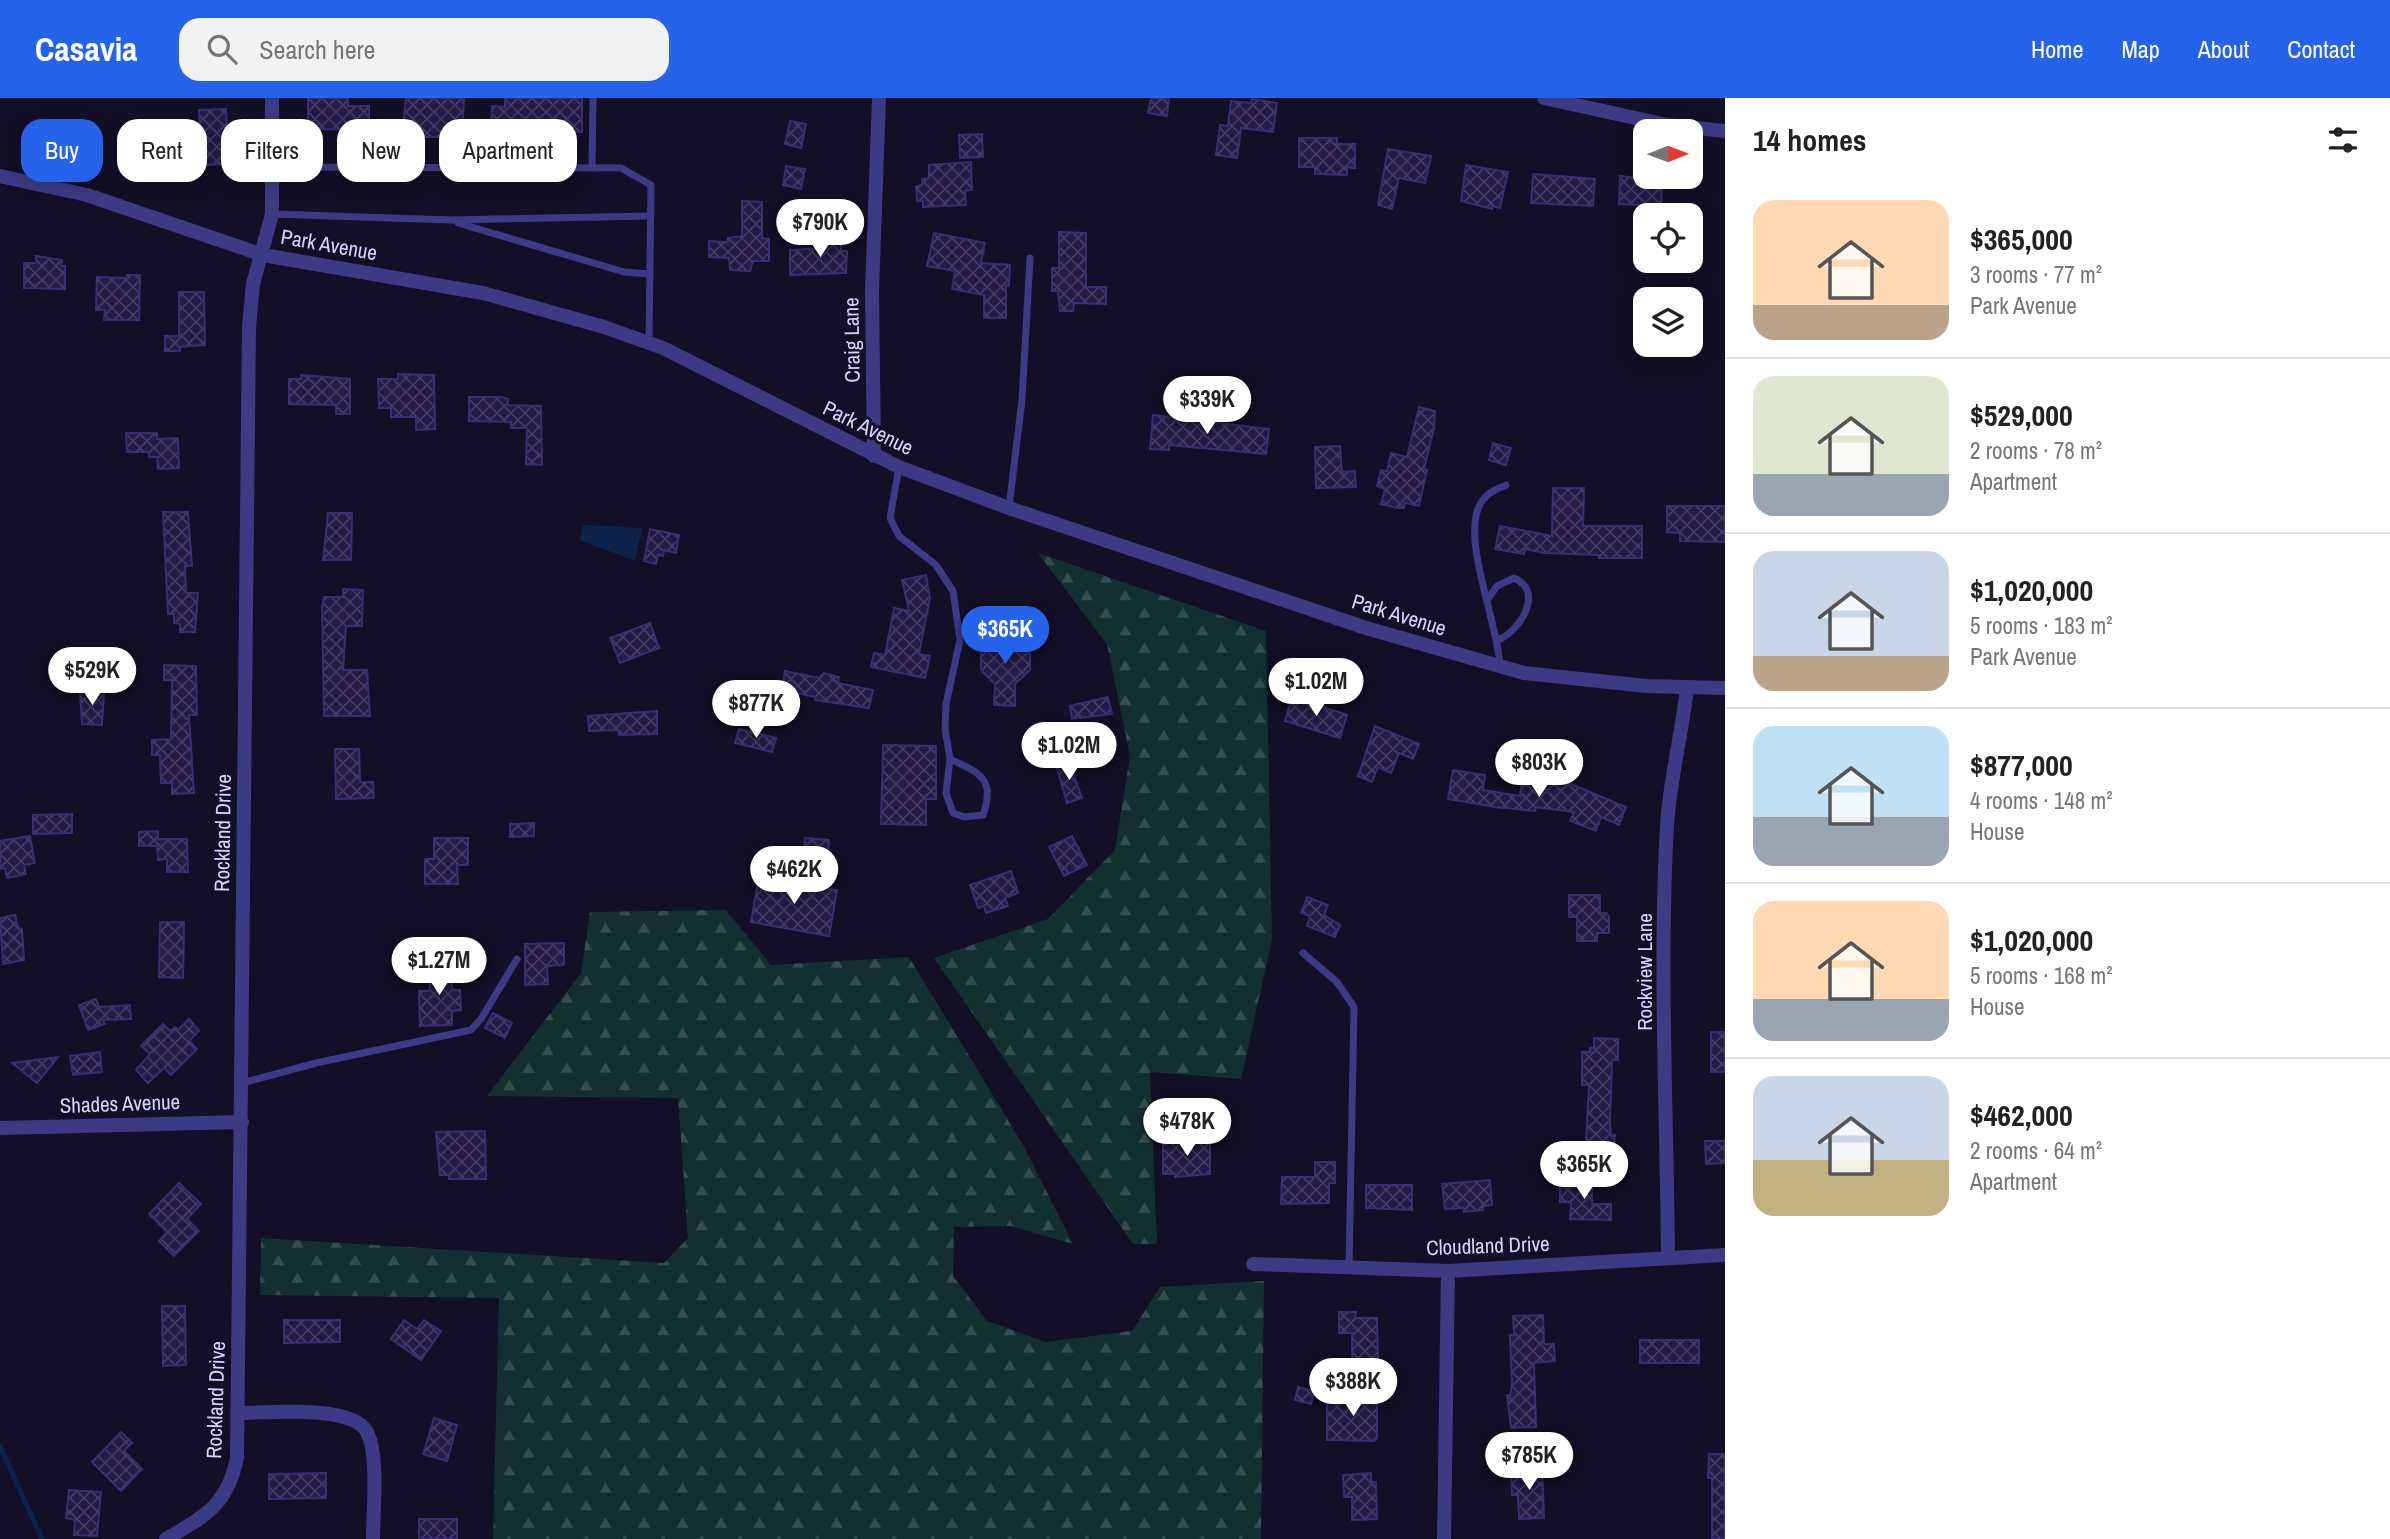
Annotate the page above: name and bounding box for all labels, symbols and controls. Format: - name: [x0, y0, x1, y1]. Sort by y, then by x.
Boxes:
- search box: [179, 18, 669, 81]
- text: Casavia: [35, 27, 137, 71]
- icon: search: [203, 30, 241, 68]
- text: Search here: [259, 32, 375, 67]
- text: Home: [2031, 33, 2083, 65]
- text: Map: [2121, 33, 2160, 65]
- text: About: [2198, 33, 2249, 65]
- text: Contact: [2287, 33, 2355, 65]
- chip: Buy: [21, 119, 103, 182]
- chip: Rent: [117, 119, 207, 182]
- chip: Filters: [221, 119, 323, 182]
- chip: New: [337, 119, 425, 182]
- chip: Apartment: [439, 119, 577, 182]
- north arrow: [1633, 119, 1703, 189]
- map controls: [1633, 119, 1703, 357]
- text: 14 homes: [1753, 120, 1867, 160]
- icon: filters: [2324, 121, 2362, 159]
- pin: $790K: [771, 200, 869, 259]
- button: locate: [1633, 203, 1703, 273]
- text: $790K: [792, 206, 848, 237]
- text: $365,000: [1970, 219, 2073, 259]
- street label: Park Avenue: [279, 222, 380, 267]
- icon: home: [1809, 228, 1893, 312]
- text: 3 rooms · 77 m²: [1970, 259, 2102, 290]
- button: layers: [1633, 287, 1703, 357]
- text: Park Avenue: [1970, 290, 2077, 321]
- street label: Craig Lane: [836, 297, 867, 383]
- pin: $339K: [1158, 376, 1256, 436]
- text: $339K: [1179, 383, 1235, 414]
- street label: Park Avenue: [818, 393, 918, 462]
- text: $529,000: [1970, 395, 2073, 435]
- icon: home: [1809, 404, 1893, 488]
- text: 2 rooms · 78 m²: [1970, 435, 2102, 466]
- text: Apartment: [1970, 466, 2057, 497]
- text: $1,020,000: [1970, 570, 2093, 610]
- icon: home: [1809, 579, 1893, 663]
- street label: Park Avenue: [1348, 586, 1450, 643]
- pin: $365K: [956, 606, 1054, 666]
- text: 5 rooms · 183 m²: [1970, 610, 2113, 641]
- text: $365K: [977, 613, 1033, 644]
- text: Park Avenue: [1970, 641, 2077, 672]
- pin: $529K: [43, 648, 141, 707]
- text: $529K: [64, 654, 120, 685]
- pin: $1.02M: [1259, 658, 1373, 718]
- text: $1.02M: [1285, 665, 1347, 696]
- pin: $877K: [707, 680, 805, 740]
- text: $877K: [728, 687, 784, 718]
- pin: $1.02M: [1012, 722, 1126, 782]
- text: $1.02M: [1038, 729, 1100, 760]
- pin: $803K: [1490, 740, 1588, 799]
- text: $877,000: [1970, 745, 2073, 785]
- text: $803K: [1511, 746, 1567, 777]
- icon: home: [1809, 754, 1893, 838]
- street label: Rockland Drive: [207, 774, 238, 892]
- text: 4 rooms · 148 m²: [1970, 785, 2113, 816]
- text: House: [1970, 816, 2025, 847]
- pin: $462K: [745, 846, 843, 906]
- text: $462K: [766, 853, 822, 884]
- street label: Rockview Lane: [1630, 913, 1659, 1031]
- text: $1,020,000: [1970, 920, 2093, 960]
- icon: home: [1809, 929, 1893, 1013]
- pin: $1.27M: [382, 937, 496, 997]
- text: $1.27M: [408, 944, 470, 975]
- text: 5 rooms · 168 m²: [1970, 960, 2113, 991]
- text: House: [1970, 991, 2025, 1022]
- street label: Shades Avenue: [59, 1087, 181, 1120]
- text: $462,000: [1970, 1095, 2073, 1135]
- pin: $478K: [1138, 1098, 1236, 1158]
- icon: home: [1809, 1104, 1893, 1188]
- text: $478K: [1159, 1105, 1215, 1136]
- text: 2 rooms · 64 m²: [1970, 1135, 2102, 1166]
- pin: $365K: [1535, 1142, 1633, 1201]
- text: $365K: [1556, 1148, 1612, 1179]
- text: Apartment: [1970, 1166, 2057, 1197]
- street label: Cloudland Drive: [1426, 1229, 1550, 1262]
- street label: Rockland Drive: [199, 1341, 232, 1459]
- pin: $388K: [1304, 1358, 1402, 1418]
- text: $388K: [1325, 1365, 1381, 1396]
- pin: $785K: [1480, 1432, 1578, 1492]
- text: $785K: [1501, 1439, 1557, 1470]

